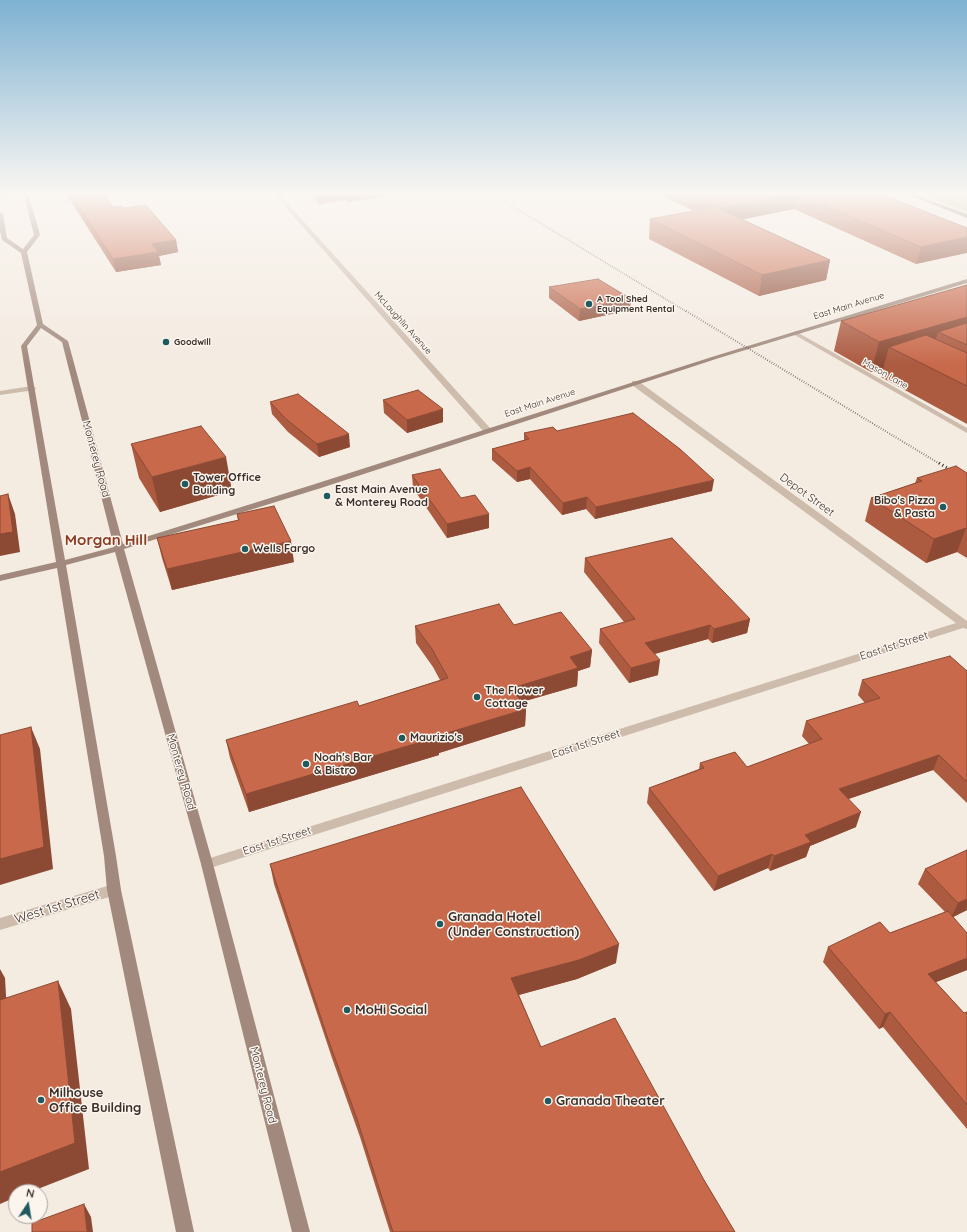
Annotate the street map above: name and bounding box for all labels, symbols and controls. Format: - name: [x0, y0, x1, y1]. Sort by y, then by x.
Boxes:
- street label: McLaughlin Avenue: [372, 289, 434, 357]
- street label: East Main Avenue: [812, 290, 886, 322]
- place label: A Tool Shed Equipment Rental: [597, 294, 675, 315]
- marker: A Tool Shed Equipment Rental: [584, 299, 594, 309]
- marker: Goodwill: [161, 337, 171, 347]
- place label: Goodwill: [174, 337, 211, 347]
- street label: Mason Lane: [860, 357, 910, 391]
- street label: East Main Avenue: [503, 386, 577, 420]
- street label: Monterey Road: [79, 419, 113, 499]
- place label: Tower Office Building: [193, 471, 261, 497]
- street label: Depot Street: [777, 471, 837, 519]
- marker: Tower Office Building: [180, 479, 190, 489]
- place label: East Main Avenue & Monterey Road: [335, 483, 428, 509]
- marker: East Main Avenue & Monterey Road: [322, 491, 332, 501]
- place label: Bibo's Pizza & Pasta: [874, 494, 935, 520]
- marker: Bibo's Pizza & Pasta: [938, 502, 948, 512]
- district label: Morgan Hill: [65, 531, 147, 549]
- place label: Wells Fargo: [253, 542, 315, 556]
- marker: Wells Fargo: [240, 544, 250, 554]
- street label: East 1st Street: [858, 629, 930, 663]
- place label: The Flower Cottage: [485, 684, 544, 710]
- marker: The Flower Cottage: [472, 692, 482, 702]
- street label: East 1st Street: [550, 727, 622, 761]
- place label: Maurizio's: [410, 731, 462, 745]
- street label: Monterey Road: [164, 732, 198, 812]
- marker: Maurizio's: [397, 733, 407, 743]
- place label: Noah's Bar & Bistro: [314, 751, 372, 777]
- marker: Noah's Bar & Bistro: [301, 759, 311, 769]
- street label: East 1st Street: [241, 824, 313, 858]
- street label: West 1st Street: [13, 887, 101, 927]
- place label: Granada Hotel (Under Construction): [448, 909, 579, 940]
- marker: Granada Hotel (Under Construction): [435, 919, 445, 929]
- place label: MoHi Social: [355, 1002, 427, 1018]
- marker: MoHi Social: [342, 1005, 352, 1015]
- street label: Monterey Road: [247, 1045, 279, 1125]
- place label: Milhouse Office Building: [49, 1085, 141, 1116]
- place label: Granada Theater: [556, 1093, 665, 1109]
- marker: Milhouse Office Building: [36, 1095, 46, 1105]
- marker: Granada Theater: [543, 1096, 553, 1106]
- north arrow: [8, 1184, 48, 1224]
- text: N: [25, 1186, 36, 1201]

